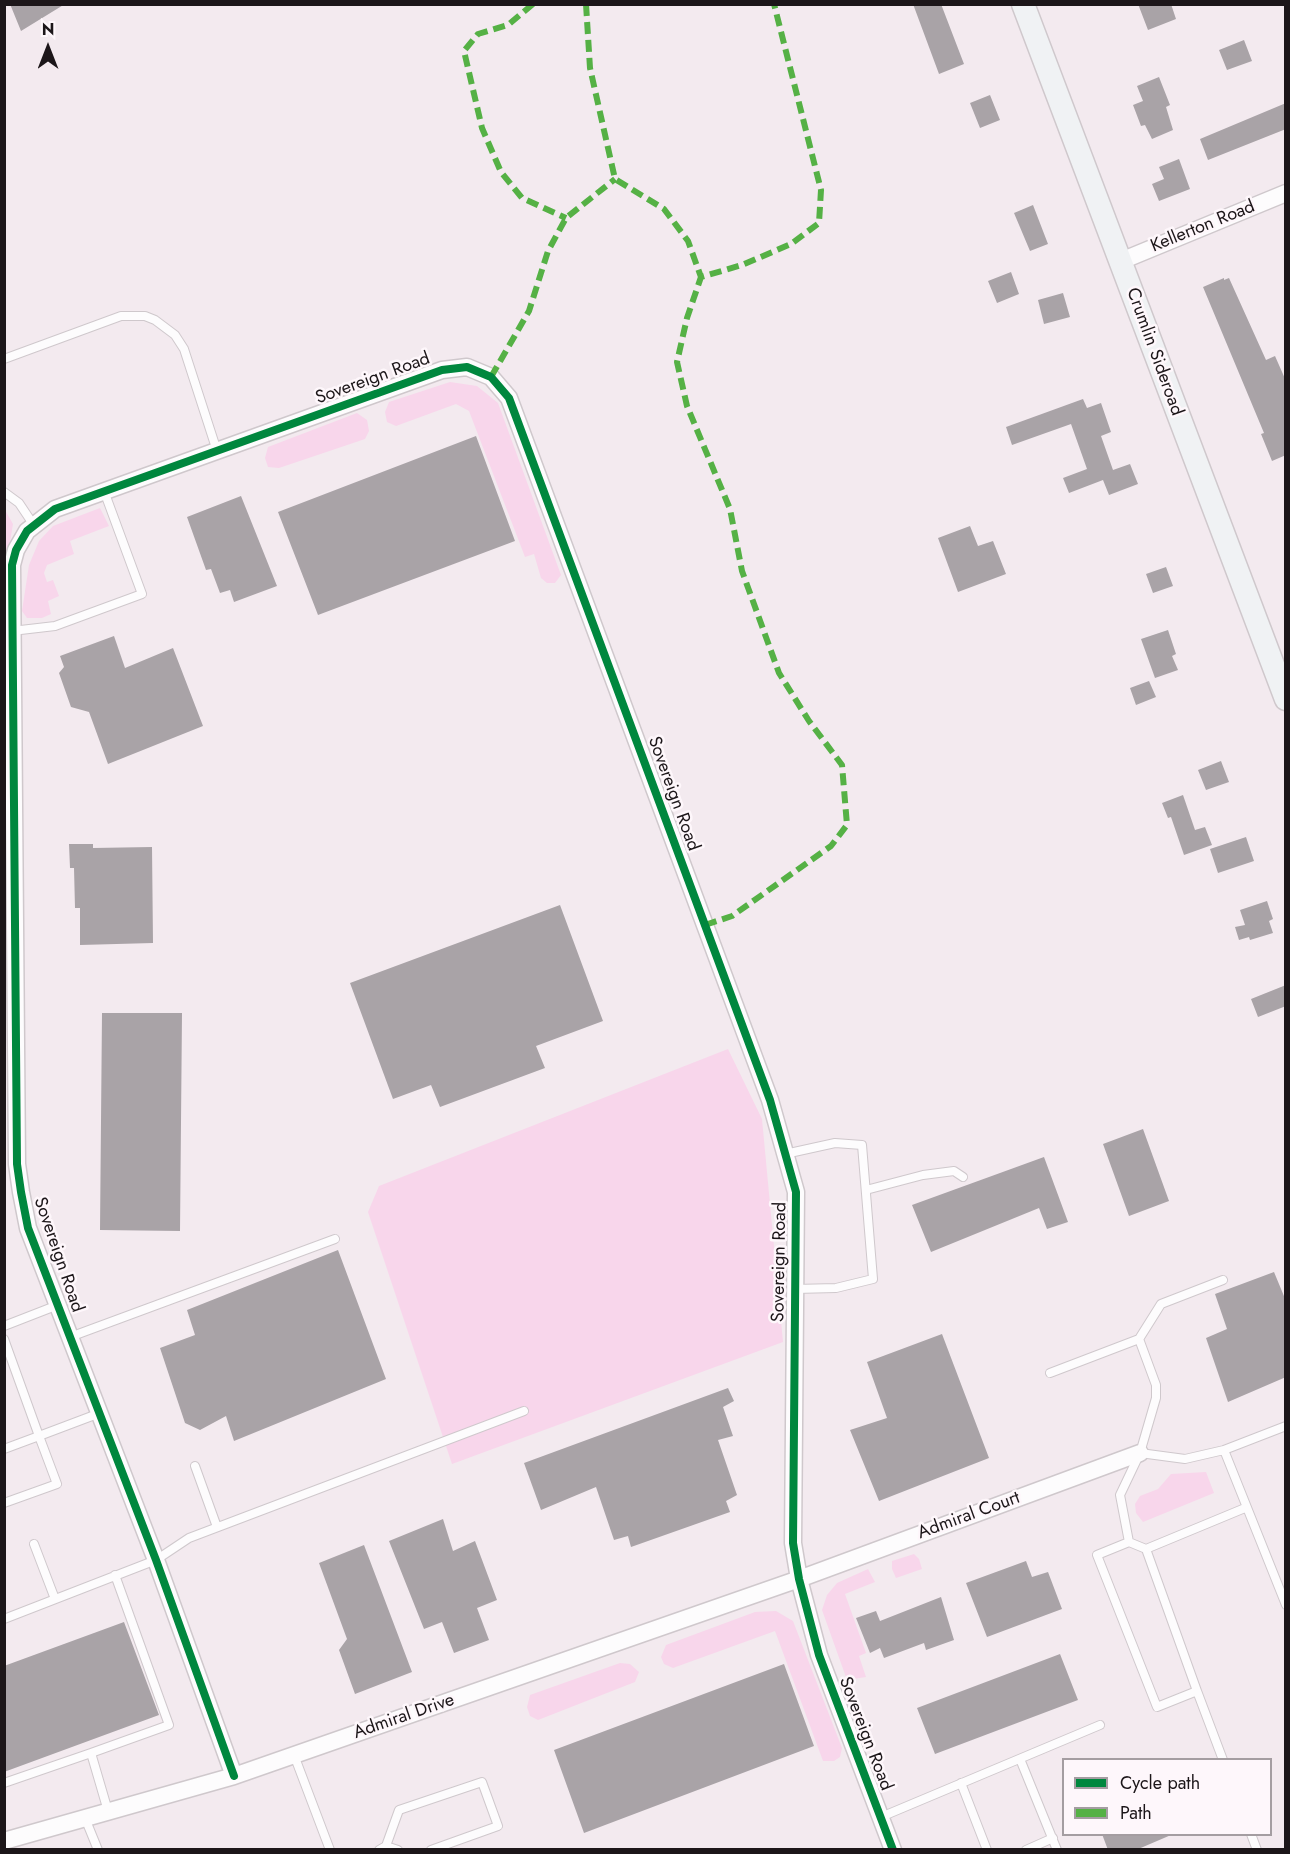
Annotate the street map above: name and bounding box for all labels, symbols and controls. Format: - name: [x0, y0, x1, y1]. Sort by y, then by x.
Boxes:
- north arrow: [18, 18, 78, 78]
- text: N: [42, 18, 54, 41]
- street label: Kellerton Road: [1148, 196, 1258, 258]
- street label: Crumlin Sideroad: [1121, 285, 1187, 419]
- street label: Sovereign Road: [313, 348, 433, 410]
- street label: Sovereign Road: [642, 734, 704, 854]
- street label: Sovereign Road: [28, 1195, 88, 1315]
- street label: Sovereign Road: [768, 1202, 792, 1322]
- street label: Admiral Court: [915, 1487, 1023, 1545]
- street label: Sovereign Road: [833, 1674, 897, 1794]
- street label: Admiral Drive: [351, 1690, 457, 1744]
- legend: [1062, 1758, 1272, 1836]
- text: Cycle path: [1120, 1770, 1200, 1796]
- text: Path: [1120, 1800, 1152, 1826]

